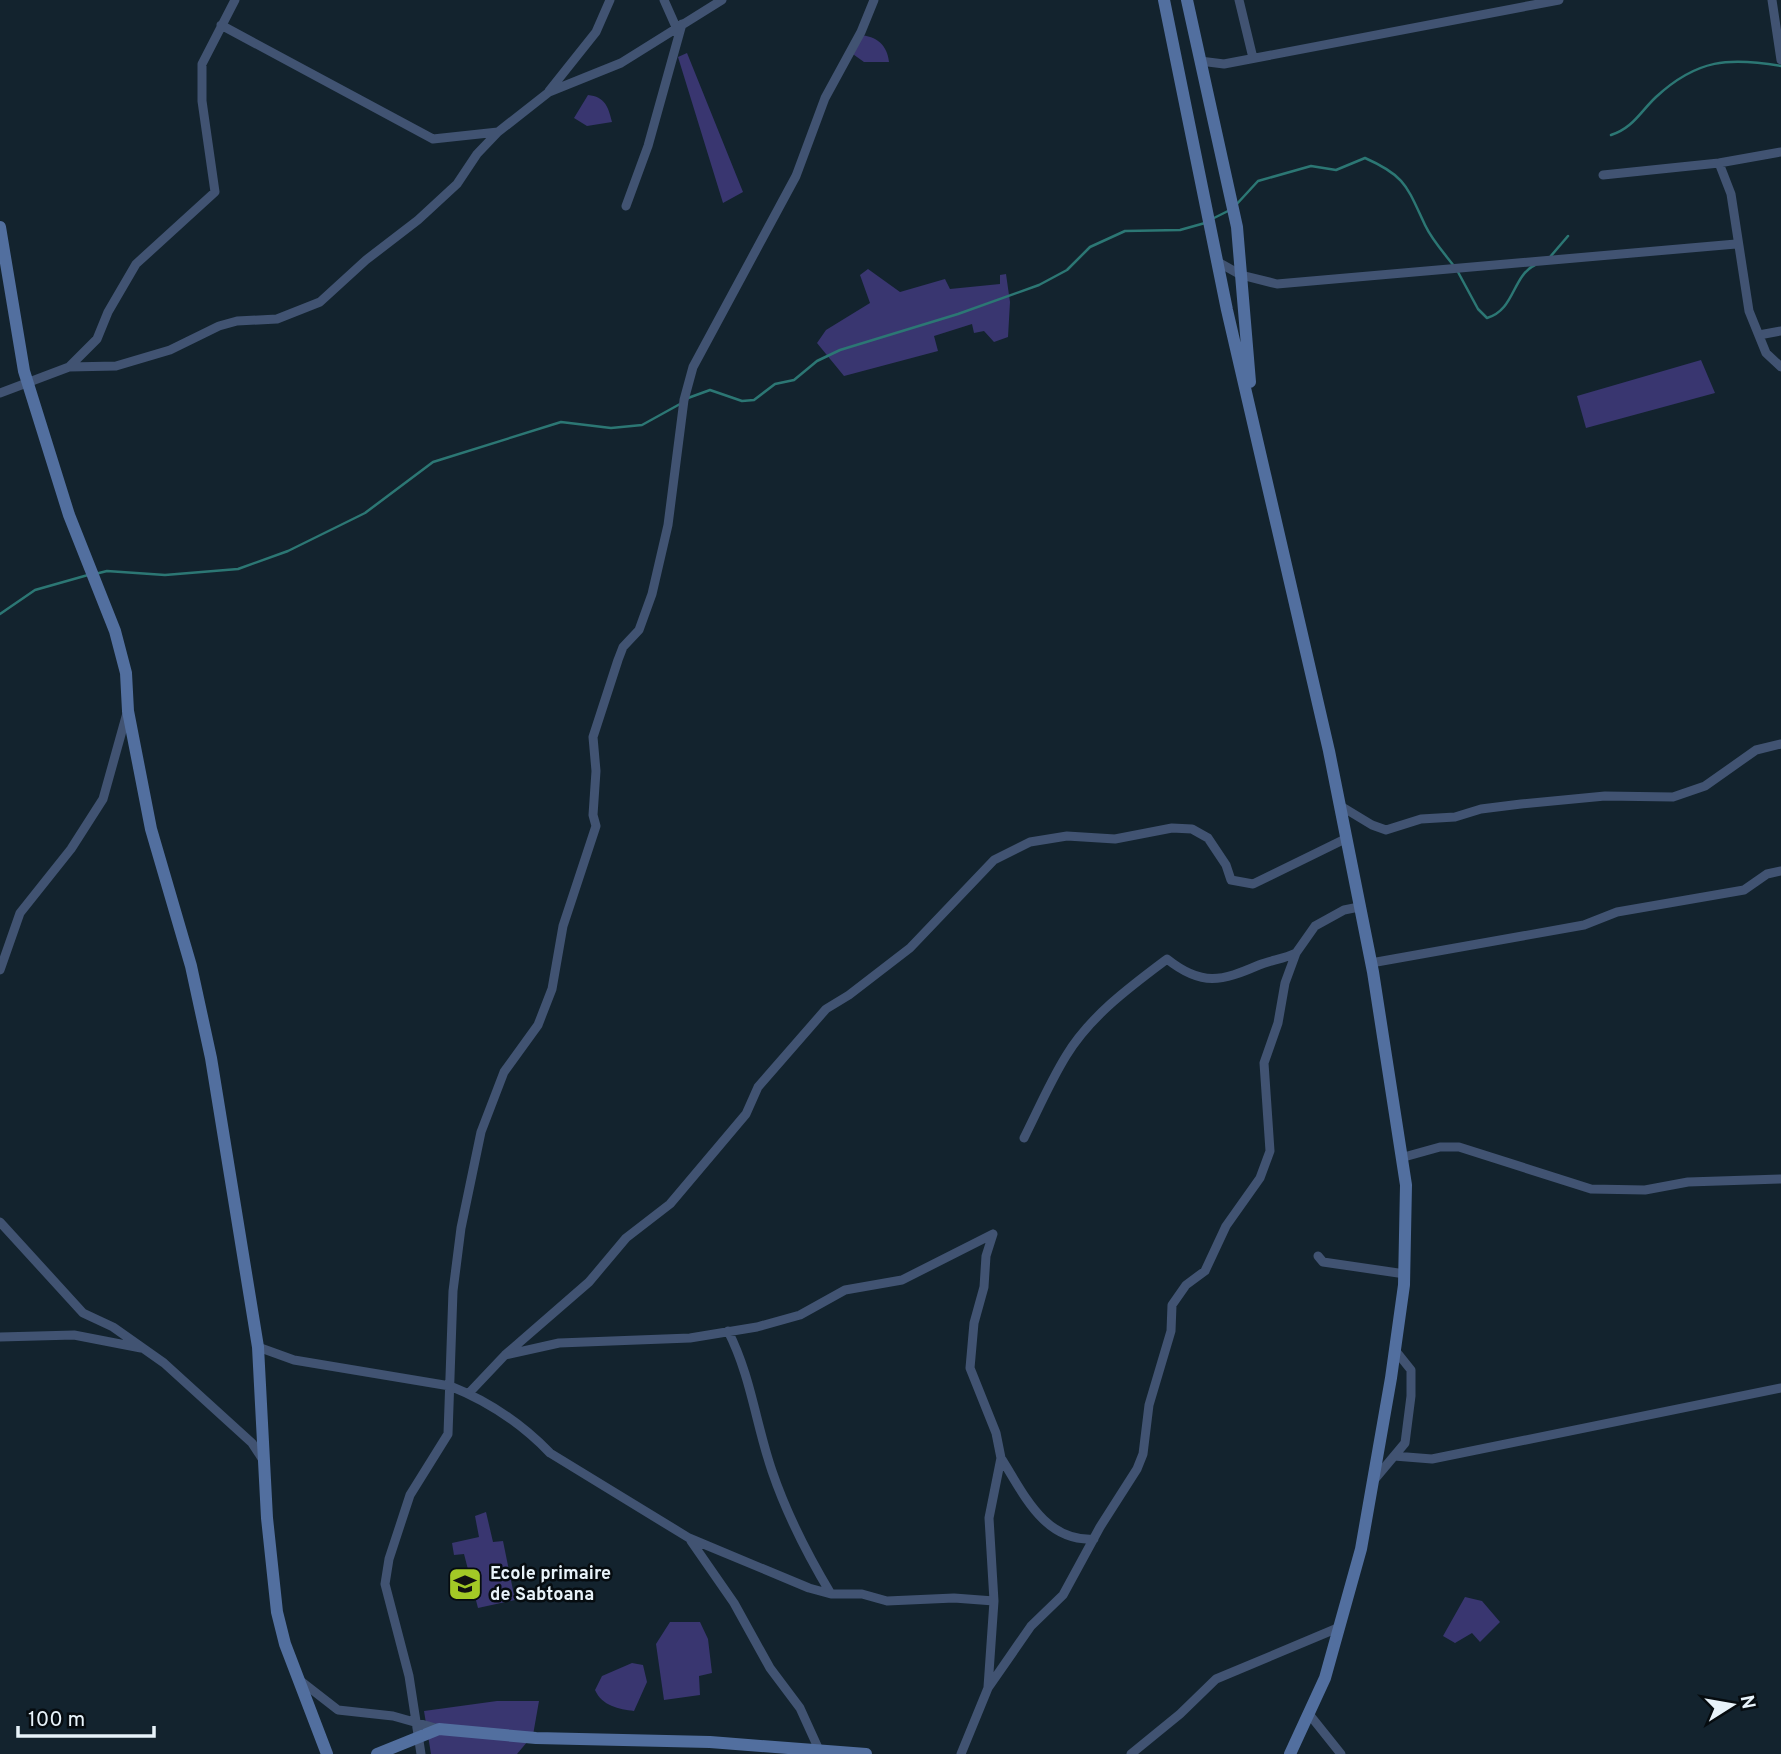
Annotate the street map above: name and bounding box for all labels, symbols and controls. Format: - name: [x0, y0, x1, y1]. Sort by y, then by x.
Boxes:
- place label: Ecole primaire de Sabtoana: [490, 1563, 611, 1607]
- school or university icon: Ecole primaire de Sabtoana: [446, 1565, 484, 1603]
- north arrow: [1697, 1670, 1767, 1740]
- text: N: [1734, 1693, 1760, 1711]
- scale bar: [18, 1694, 154, 1738]
- text: 100 m: [28, 1707, 85, 1734]

